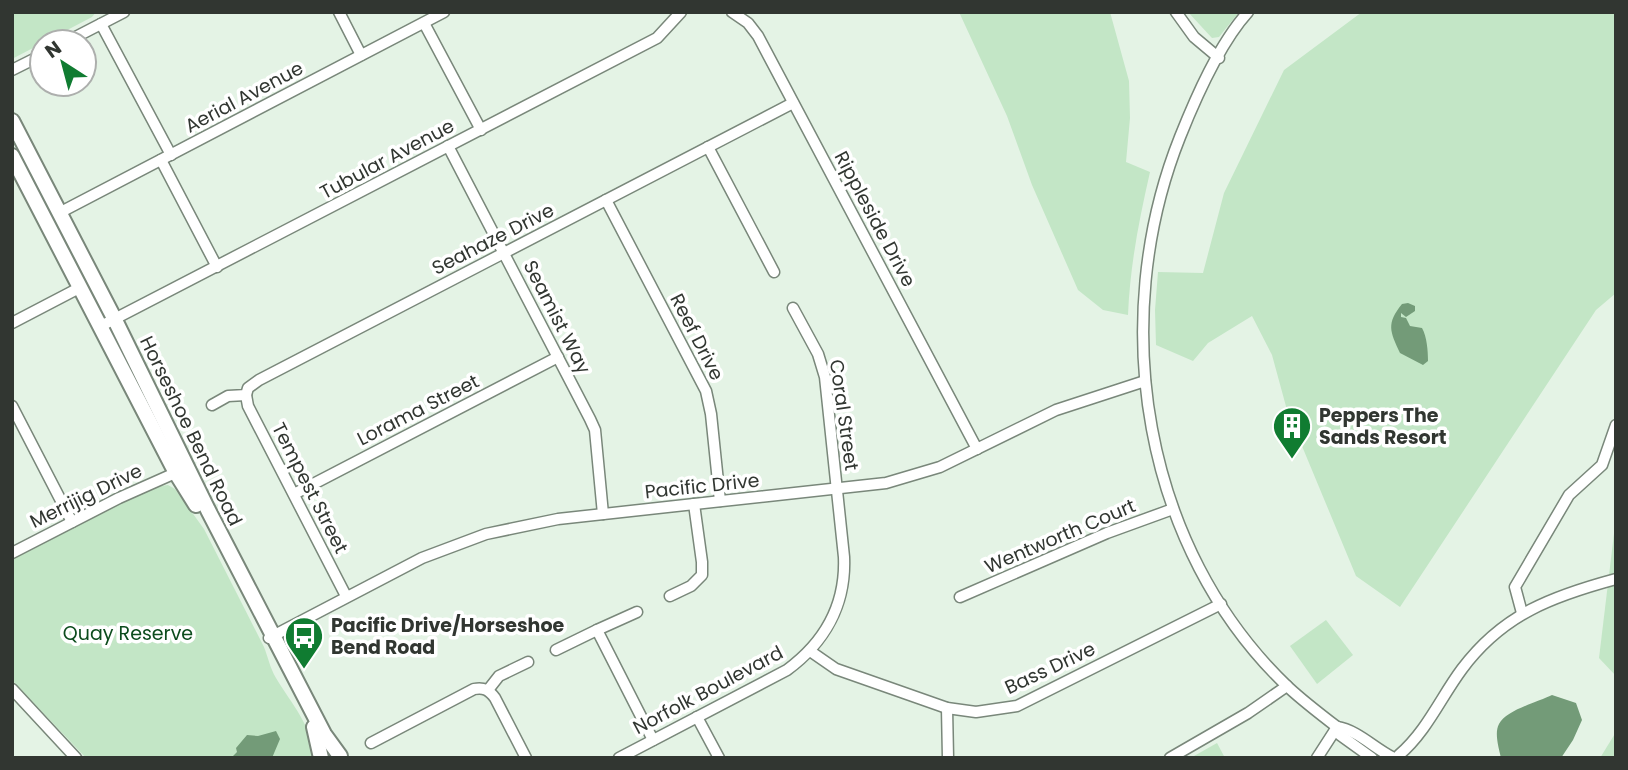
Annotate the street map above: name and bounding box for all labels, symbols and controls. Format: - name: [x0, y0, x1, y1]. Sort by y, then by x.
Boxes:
- north arrow: [28, 28, 98, 98]
- text: N: [40, 35, 67, 65]
- street label: Aerial Avenue: [180, 54, 308, 140]
- street label: Tubular Avenue: [315, 112, 459, 206]
- street label: Rippleside Drive: [828, 146, 922, 292]
- street label: Seahaze Drive: [427, 197, 559, 281]
- street label: Seamist Way: [517, 256, 597, 379]
- street label: Reef Drive: [664, 289, 730, 385]
- street label: Horseshoe Bend Road: [133, 332, 249, 530]
- street label: Coral Street: [823, 358, 865, 472]
- street label: Lorama Street: [352, 368, 484, 452]
- place label: Peppers The Sands Resort: [1319, 402, 1447, 451]
- building icon: Peppers The Sands Resort: [1271, 405, 1313, 460]
- street label: Tempest Street: [265, 418, 355, 558]
- street label: Merrijig Drive: [25, 457, 147, 535]
- street label: Pacific Drive: [643, 467, 761, 505]
- street label: Wentworth Court: [980, 492, 1140, 580]
- place label: Pacific Drive/Horseshoe Bend Road: [331, 612, 565, 661]
- bus stop icon: Pacific Drive/Horseshoe Bend Road: [283, 615, 325, 670]
- park label: Quay Reserve: [63, 620, 193, 647]
- street label: Bass Drive: [1000, 635, 1100, 701]
- street label: Norfolk Boulevard: [628, 639, 788, 741]

